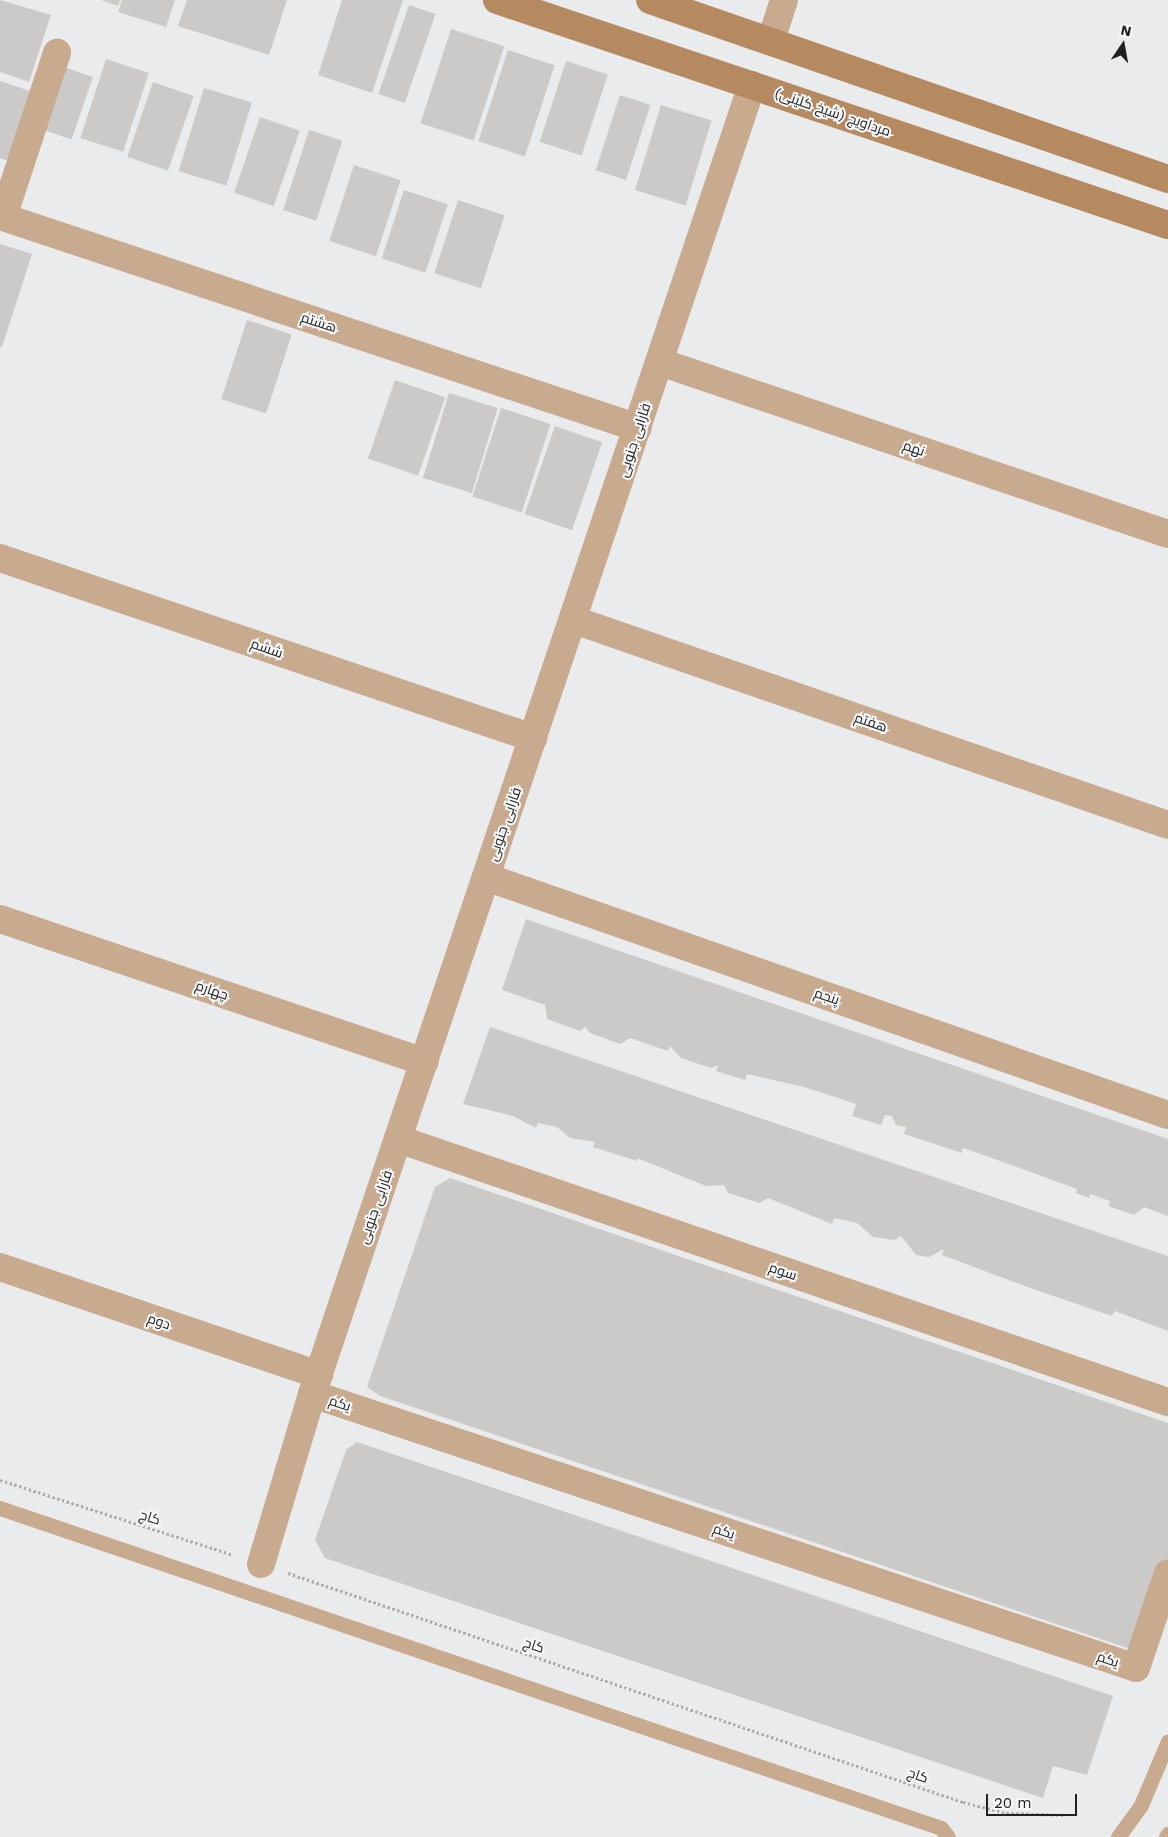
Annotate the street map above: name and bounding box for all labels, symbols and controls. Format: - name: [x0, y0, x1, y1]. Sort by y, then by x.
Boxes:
- north arrow: [1098, 20, 1148, 70]
- text: N: [1119, 21, 1133, 39]
- street label: مرداویج (شیخ کلینی): [773, 84, 893, 140]
- street label: هشتم: [299, 308, 339, 336]
- street label: فارابی جنوبی: [614, 401, 654, 479]
- street label: نهم: [901, 436, 927, 460]
- street label: ششم: [249, 635, 285, 661]
- street label: هفتم: [852, 709, 890, 735]
- street label: فارابی جنوبی: [484, 785, 524, 863]
- street label: چهارم: [193, 977, 231, 1003]
- street label: پنجم: [812, 984, 842, 1008]
- street label: فارابی جنوبی: [355, 1168, 395, 1246]
- street label: سوم: [767, 1258, 799, 1284]
- street label: دوم: [145, 1309, 173, 1333]
- street label: یکم: [327, 1392, 353, 1414]
- street label: کاج: [137, 1506, 163, 1528]
- street label: یکم: [711, 1520, 737, 1542]
- street label: کاج: [521, 1634, 547, 1656]
- street label: یکم: [1095, 1648, 1121, 1670]
- street label: کاج: [905, 1764, 931, 1786]
- scale bar: [988, 1784, 1079, 1816]
- text: 20 m: [994, 1794, 1032, 1812]

